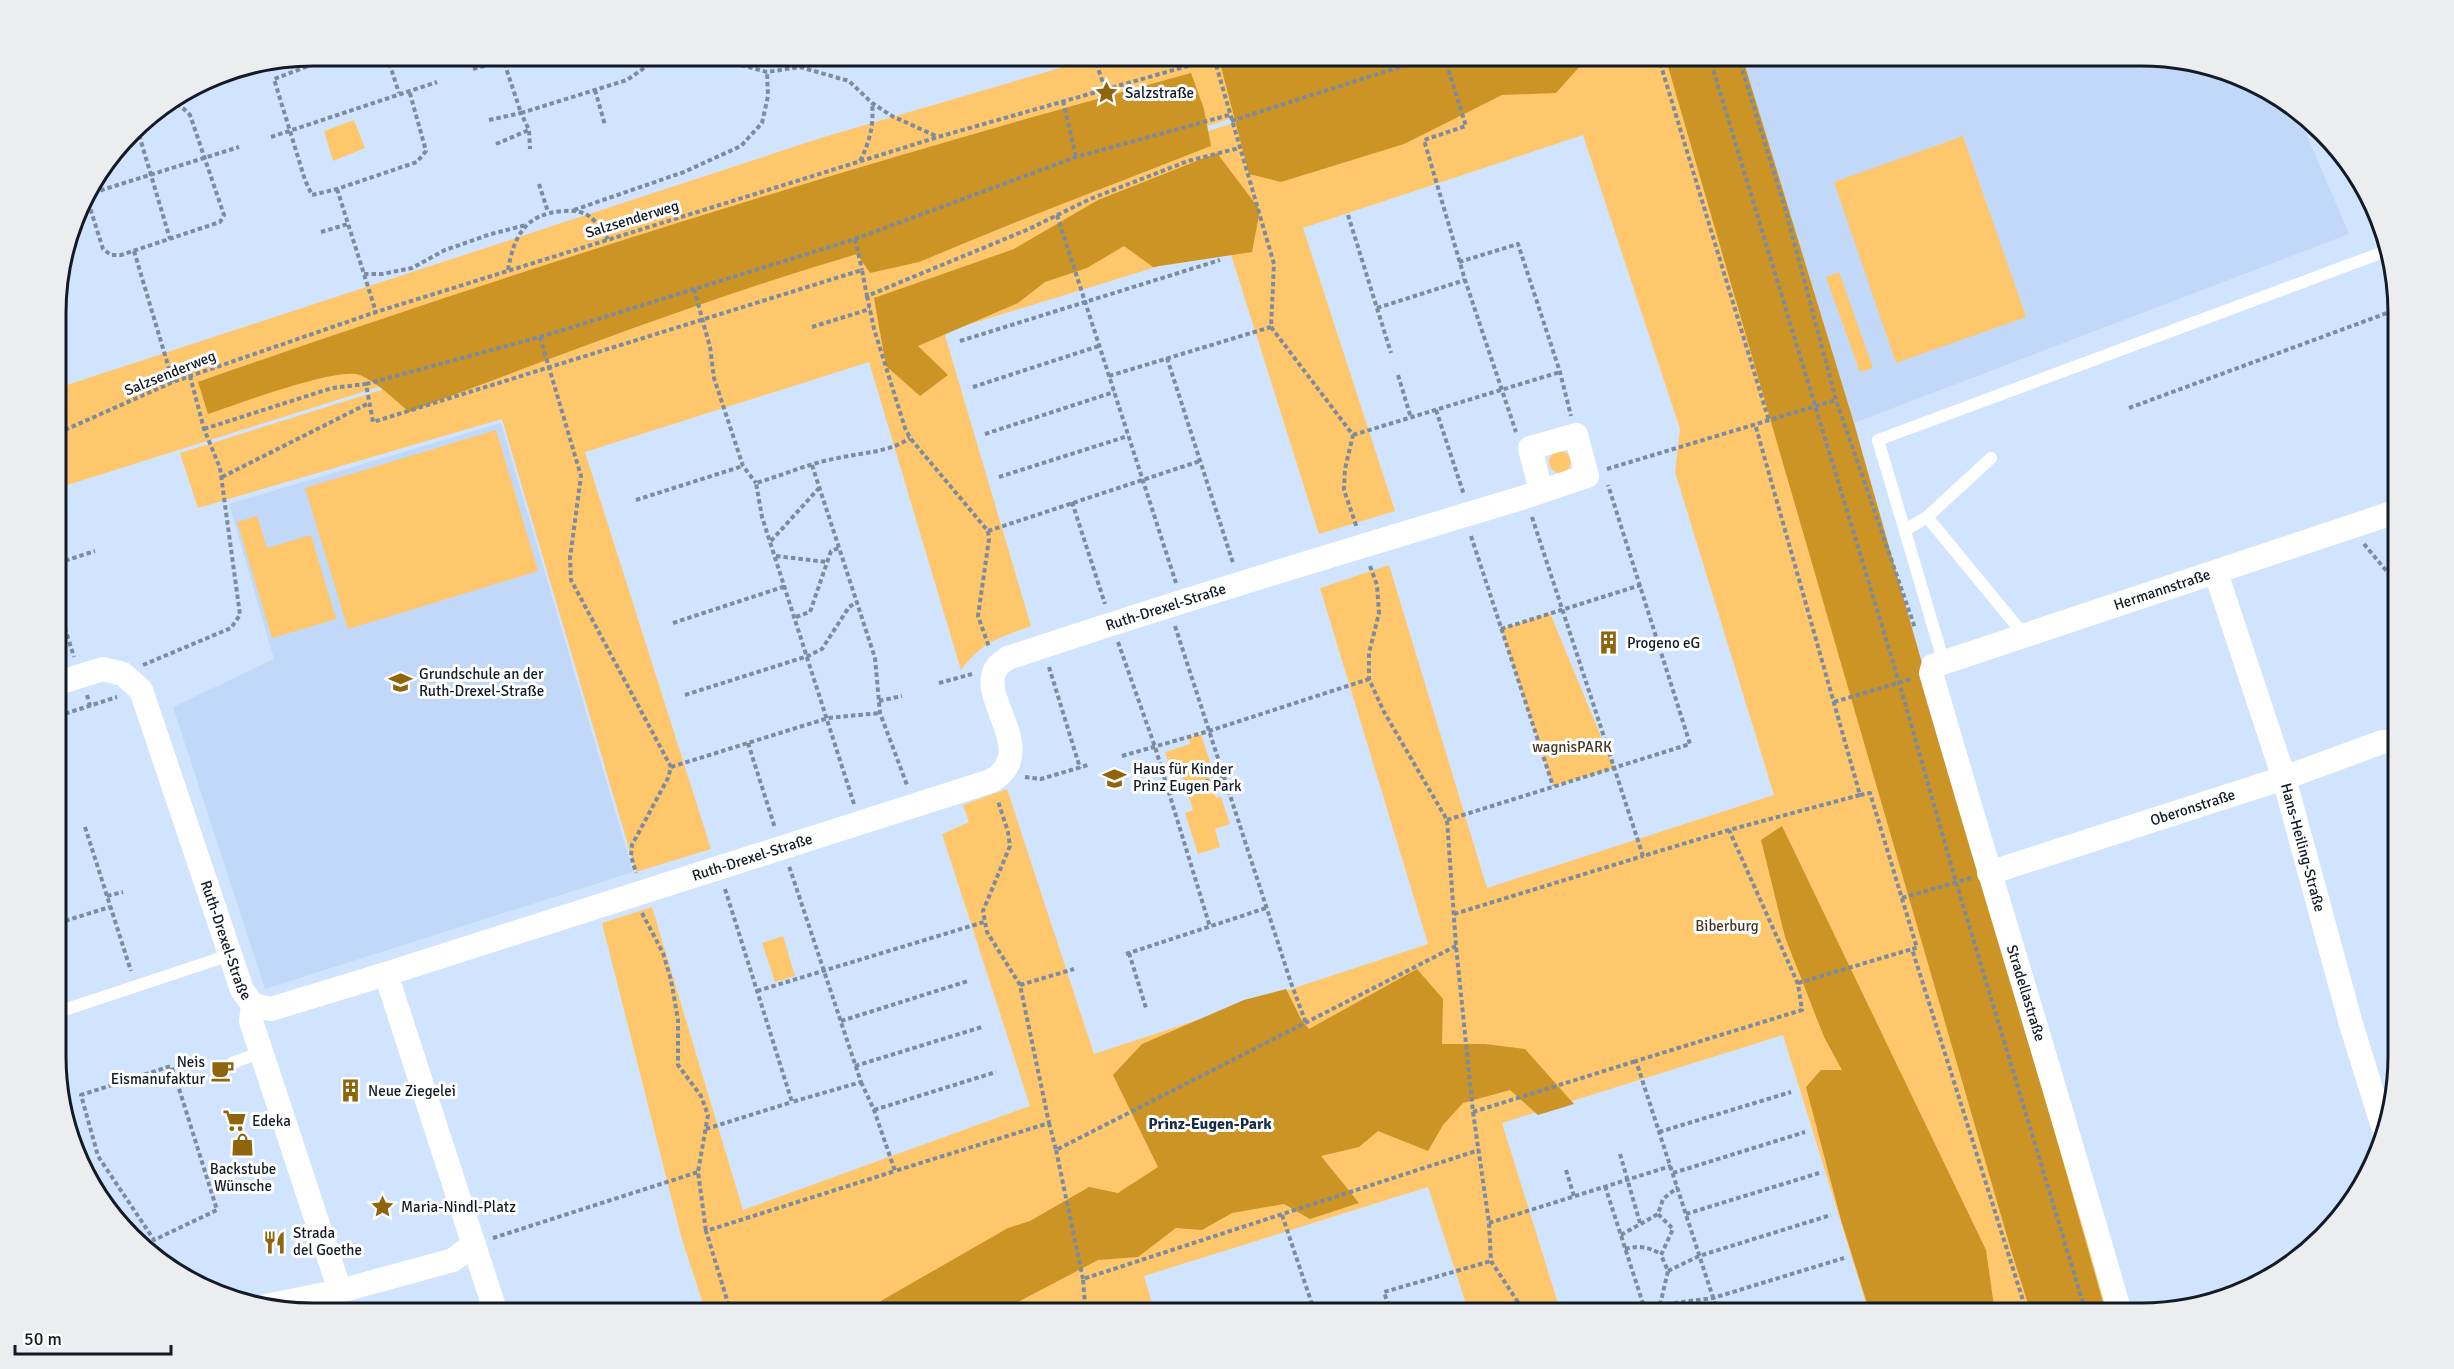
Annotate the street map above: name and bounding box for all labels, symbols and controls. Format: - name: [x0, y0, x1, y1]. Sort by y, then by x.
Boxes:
- place icon: Salzstraße: [1094, 80, 1120, 106]
- place label: Salzstraße: [1125, 84, 1194, 102]
- street label: Salzsenderweg: [583, 196, 681, 242]
- street label: Salzsenderweg: [122, 346, 218, 399]
- street label: Hermannstraße: [2111, 565, 2213, 614]
- street label: Ruth-Drexel-Straße: [1103, 580, 1228, 634]
- building icon: Progeno eG: [1596, 630, 1622, 656]
- place label: Progeno eG: [1627, 634, 1700, 652]
- place label: Grundschule an der Ruth-Drexel-Straße: [419, 665, 544, 700]
- school or university icon: Grundschule an der Ruth-Drexel-Straße: [388, 670, 414, 696]
- park label: wagnisPARK: [1532, 738, 1612, 756]
- place label: Haus für Kinder Prinz Eugen Park: [1133, 760, 1242, 795]
- school or university icon: Haus für Kinder Prinz Eugen Park: [1102, 765, 1128, 791]
- street label: Hans-Heiling-Straße: [2277, 781, 2329, 914]
- street label: Oberonstraße: [2148, 785, 2237, 830]
- street label: Ruth-Drexel-Straße: [690, 830, 815, 885]
- street label: Ruth-Drexel-Straße: [197, 878, 255, 1004]
- park label: Biberburg: [1695, 917, 1759, 935]
- street label: Stradellastraße: [2003, 943, 2049, 1043]
- place label: Neis Eismanufaktur: [111, 1053, 205, 1088]
- cafe icon: Neis Eismanufaktur: [210, 1058, 236, 1084]
- building icon: Neue Ziegelei: [337, 1078, 363, 1104]
- place label: Neue Ziegelei: [368, 1082, 456, 1100]
- supermarket icon: Edeka: [221, 1108, 247, 1134]
- place label: Edeka: [252, 1112, 291, 1130]
- district label: Prinz-Eugen-Park: [1148, 1114, 1272, 1134]
- shop icon: Backstube Wünsche: [230, 1132, 256, 1158]
- place label: Backstube Wünsche: [210, 1160, 276, 1195]
- place icon: Maria-Nindl-Platz: [370, 1194, 396, 1220]
- place label: Maria-Nindl-Platz: [401, 1198, 516, 1216]
- place label: Strada del Goethe: [293, 1224, 362, 1259]
- restaurant icon: Strada del Goethe: [262, 1229, 288, 1255]
- scale bar: [15, 1318, 171, 1356]
- text: 50 m: [24, 1328, 62, 1350]

